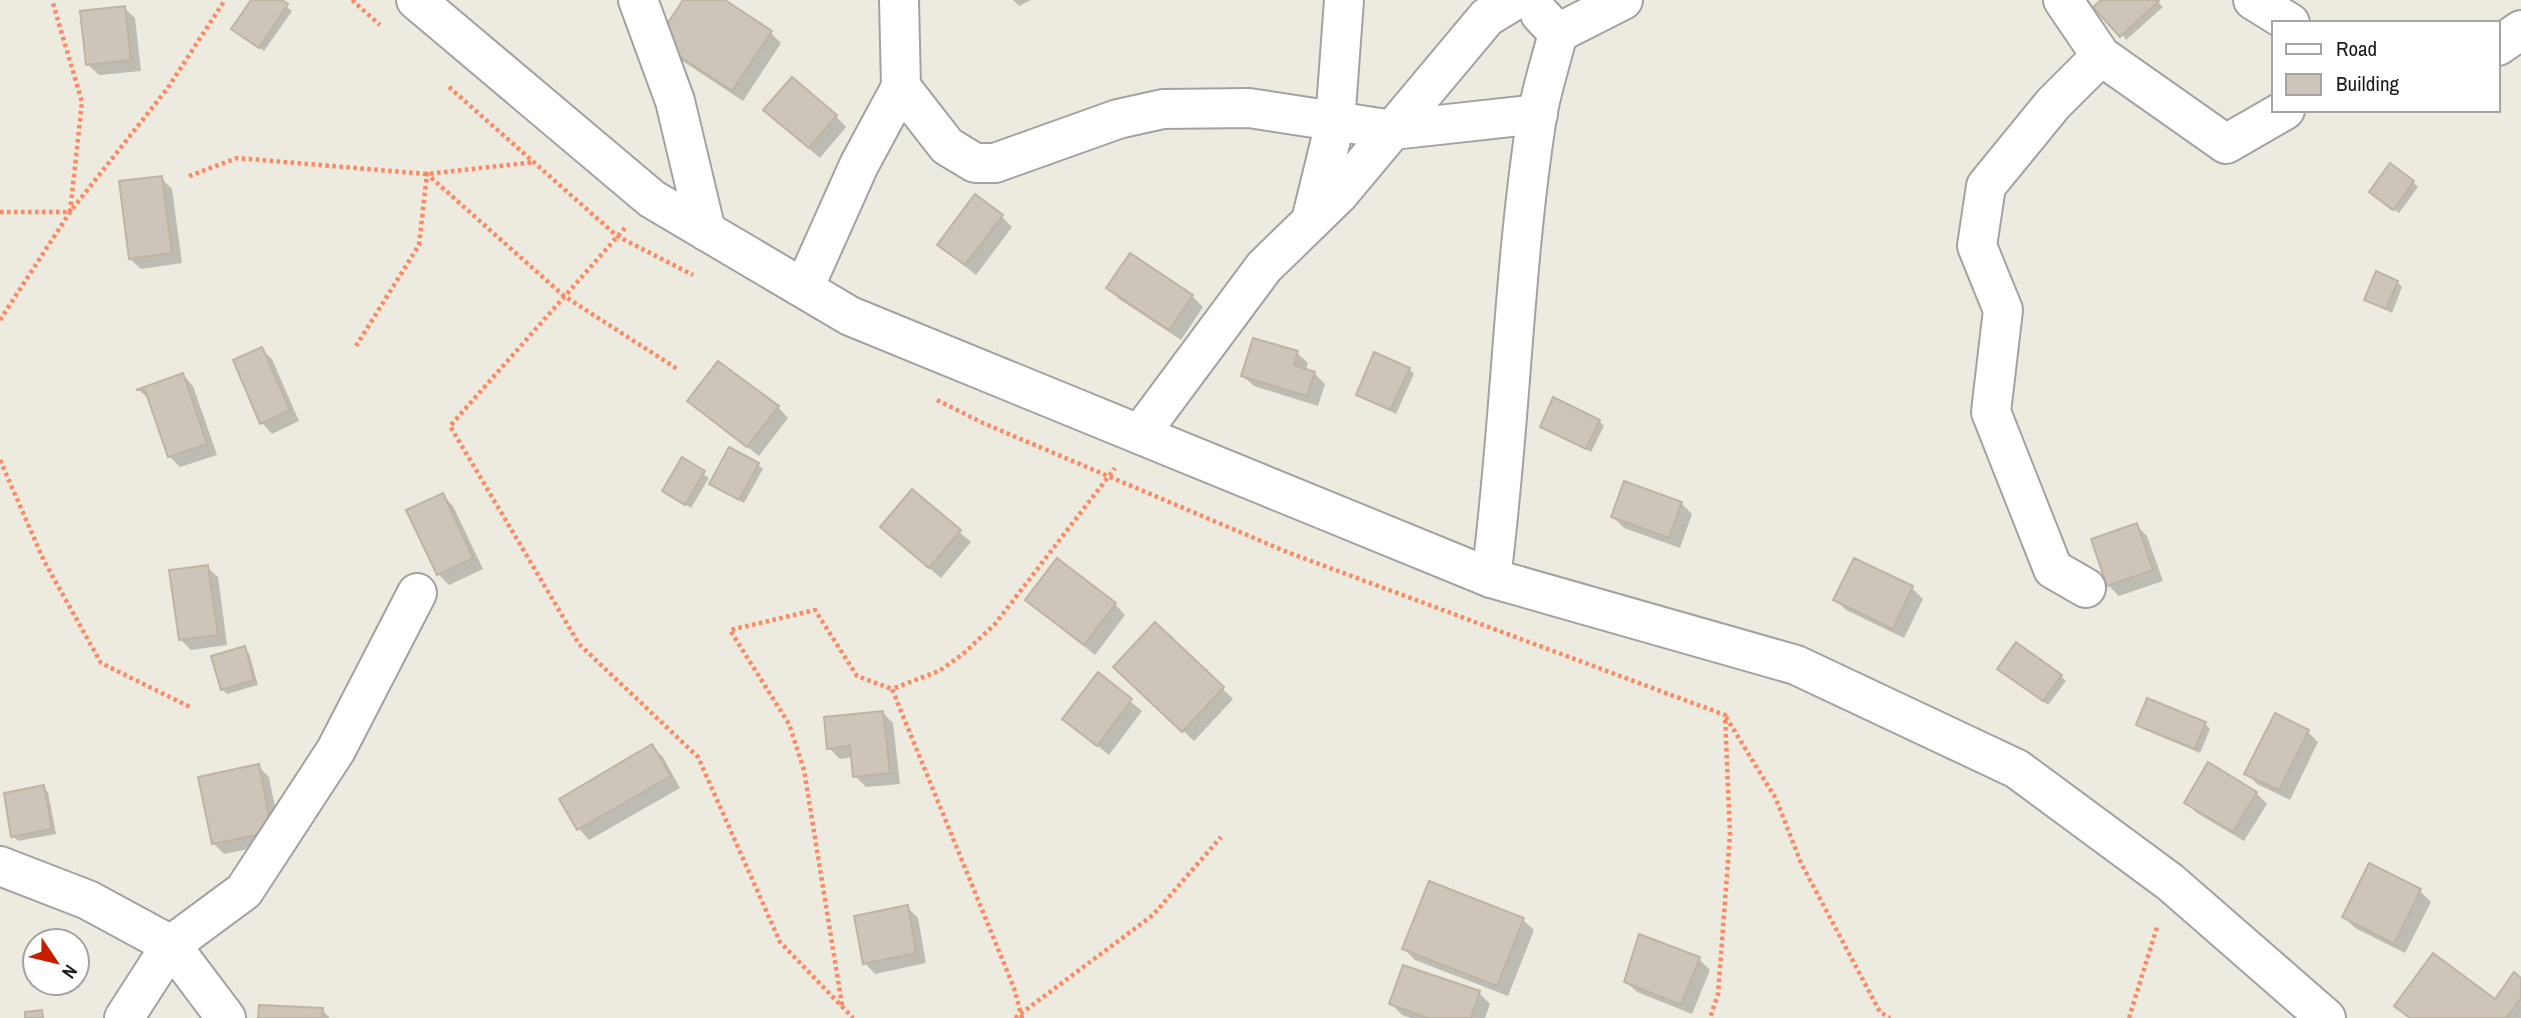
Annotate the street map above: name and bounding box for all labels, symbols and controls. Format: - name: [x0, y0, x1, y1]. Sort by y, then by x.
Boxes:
- legend: [2272, 21, 2500, 112]
- text: Road: [2336, 34, 2377, 63]
- text: Building: [2336, 69, 2400, 98]
- north arrow: [21, 927, 91, 997]
- text: N: [56, 960, 84, 984]

